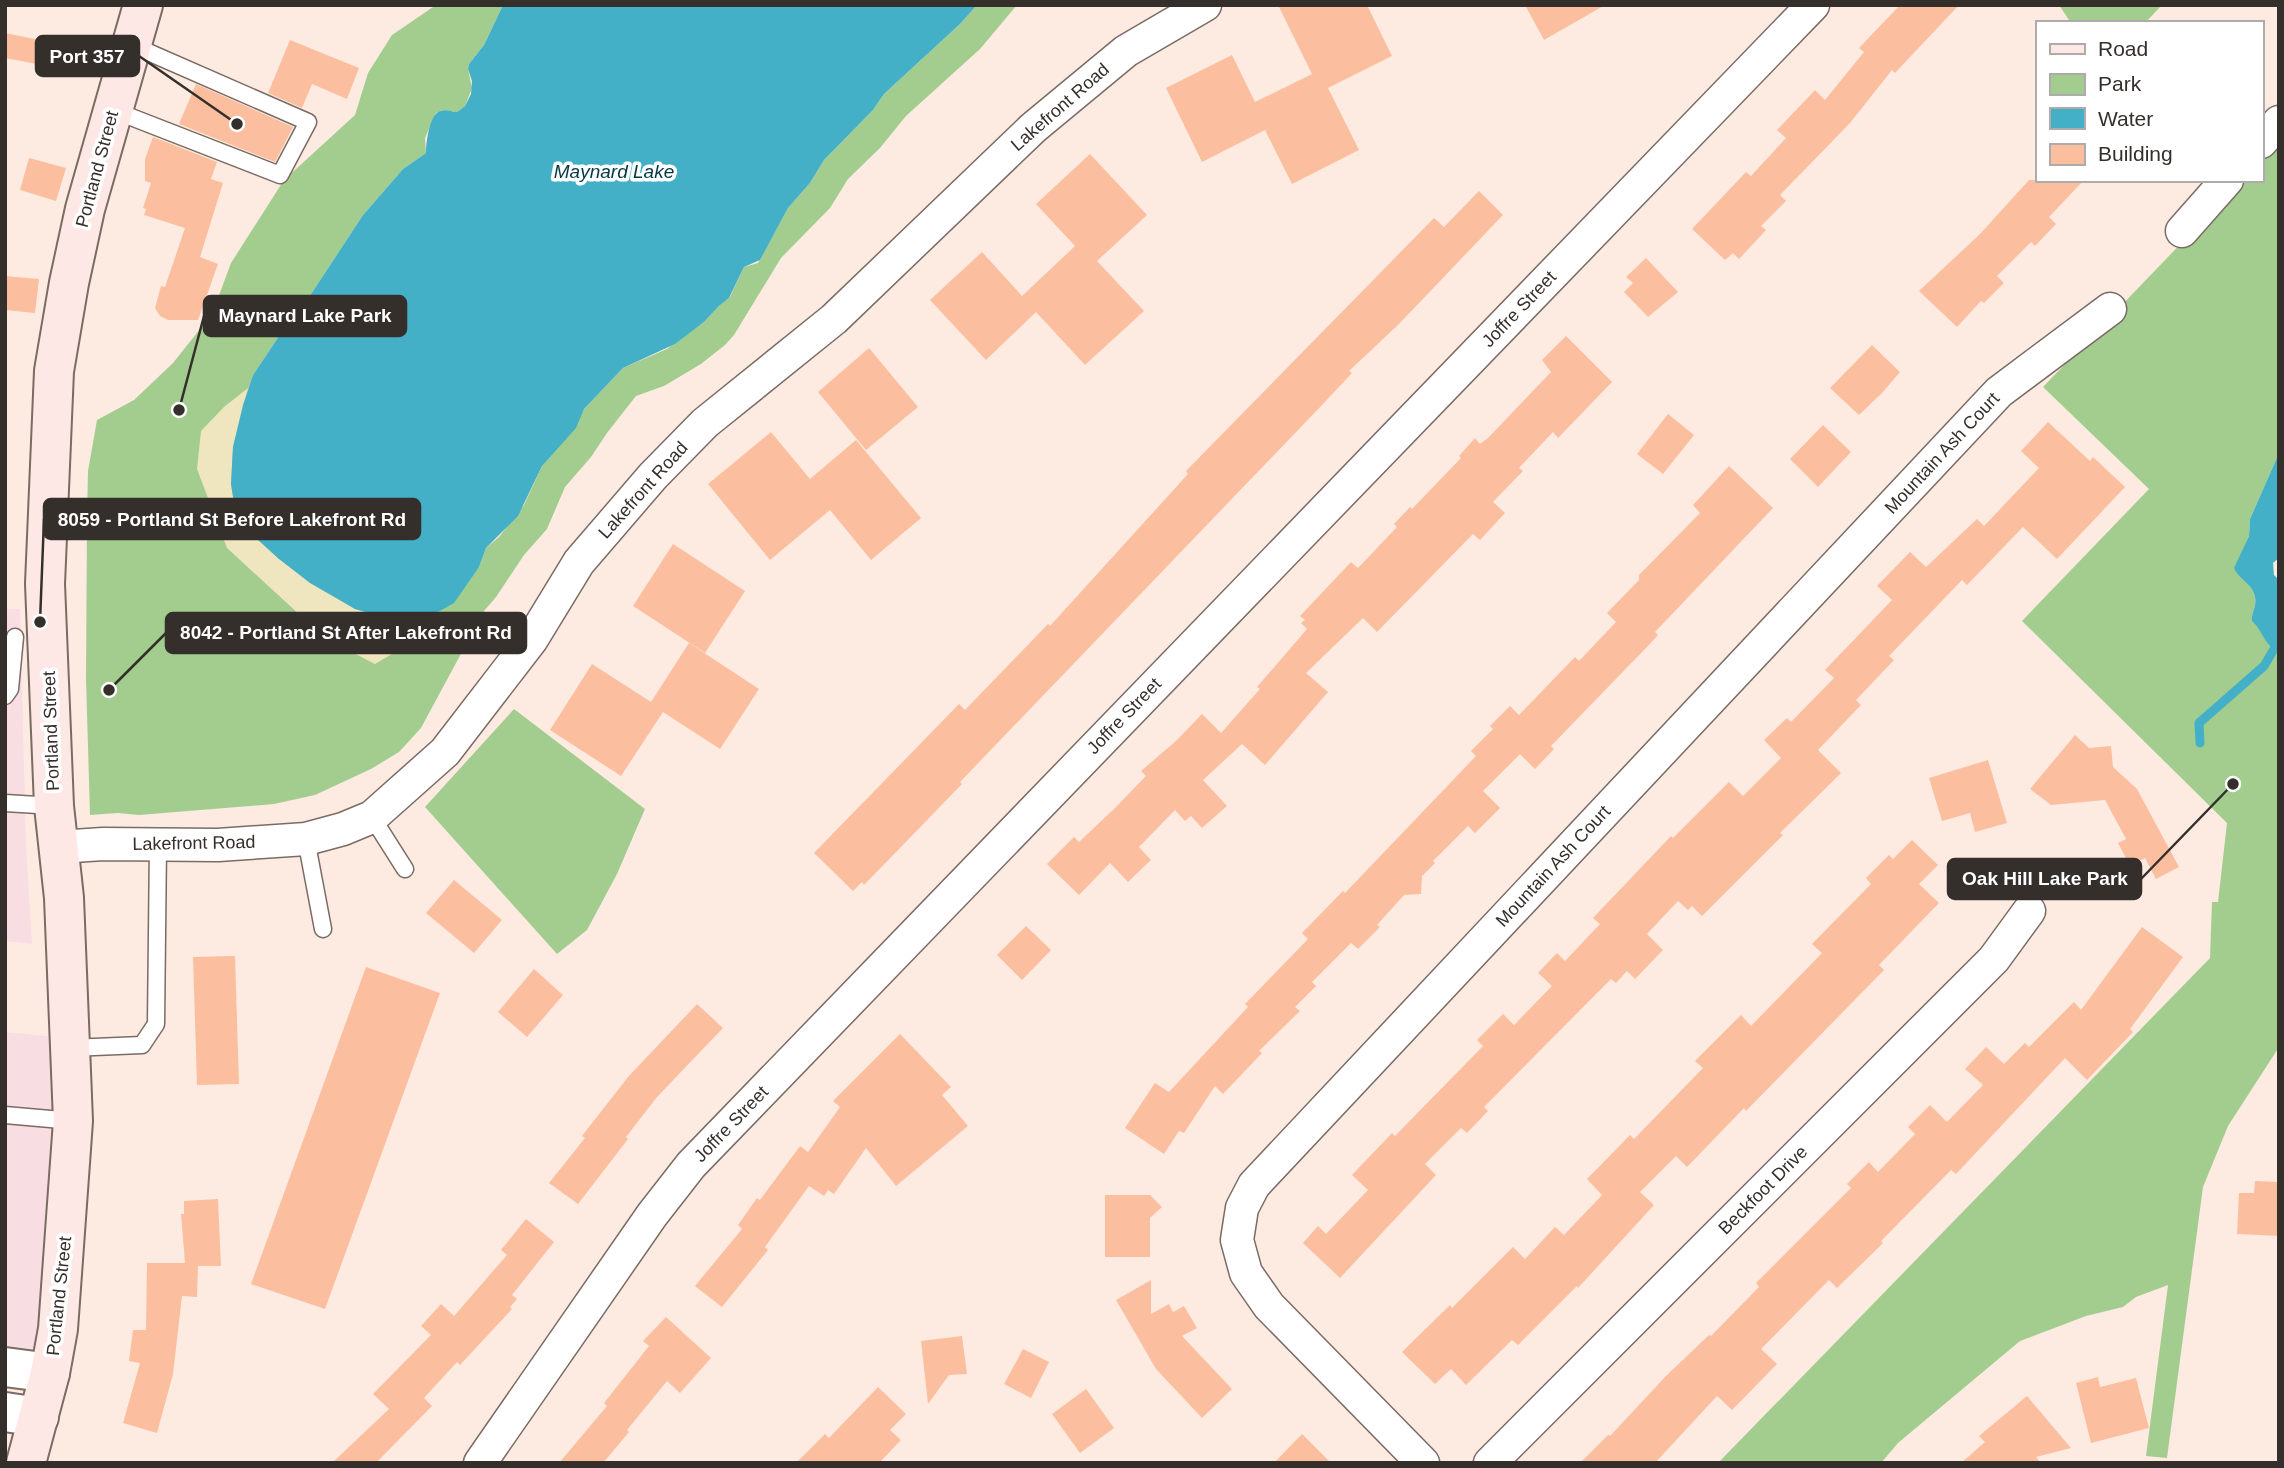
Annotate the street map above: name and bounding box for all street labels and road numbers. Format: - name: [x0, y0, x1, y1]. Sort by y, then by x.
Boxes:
- street label: Lakefront Road: [1007, 59, 1113, 155]
- street label: Portland Street: [72, 108, 122, 230]
- street label: Joffre Street: [1478, 267, 1560, 351]
- street label: Mountain Ash Court: [1881, 388, 2003, 518]
- street label: Lakefront Road: [594, 438, 692, 542]
- street label: Portland Street: [39, 671, 63, 791]
- street label: Joffre Street: [1083, 674, 1165, 758]
- street label: Mountain Ash Court: [1492, 801, 1614, 931]
- street label: Lakefront Road: [132, 832, 256, 854]
- street label: Joffre Street: [690, 1082, 772, 1166]
- street label: Beckfoot Drive: [1715, 1142, 1811, 1238]
- street label: Portland Street: [43, 1235, 75, 1357]

